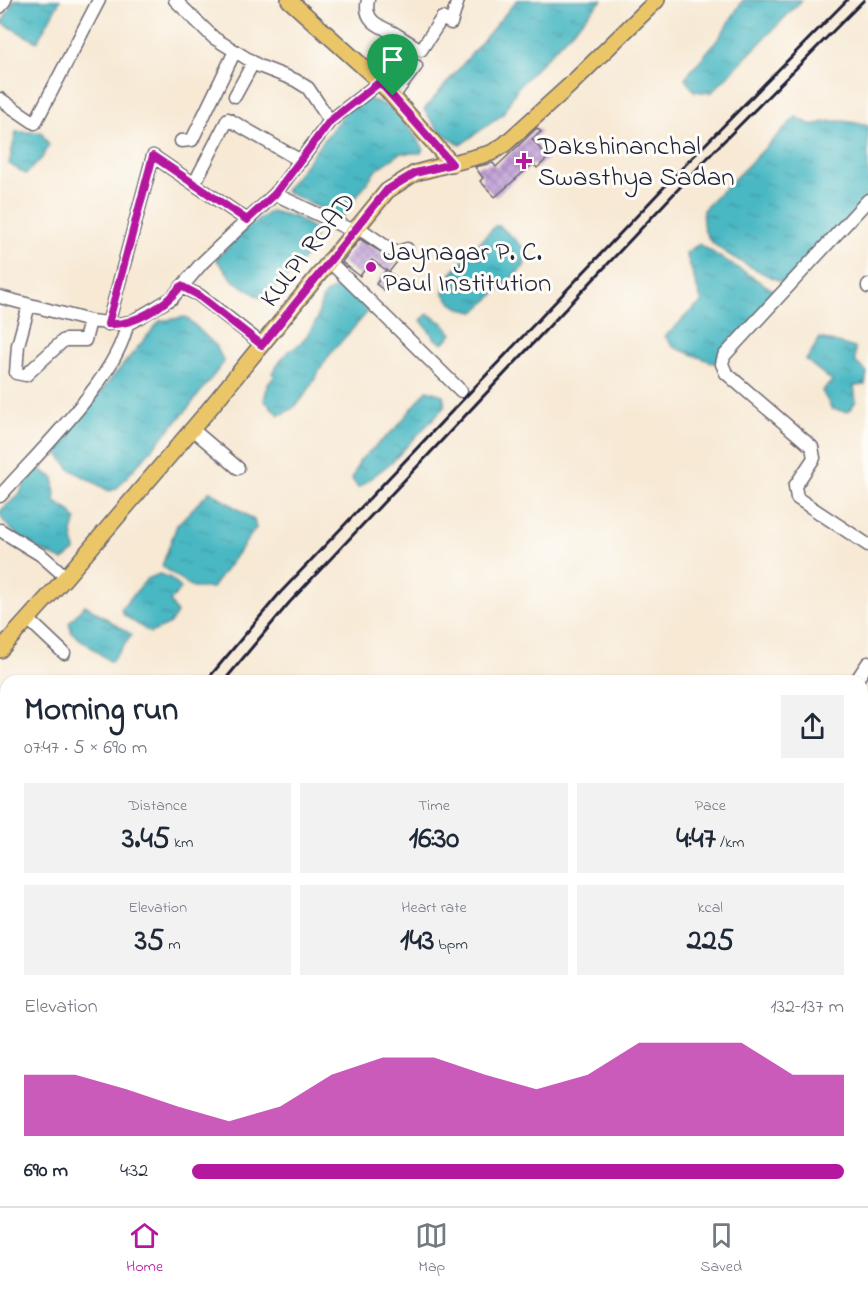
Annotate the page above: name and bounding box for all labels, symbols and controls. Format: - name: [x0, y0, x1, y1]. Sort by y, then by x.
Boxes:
- pin: [367, 34, 418, 96]
- icon: arrive: [376, 43, 409, 76]
- place label: Dakshinanchal Swasthya Sadan: [537, 128, 735, 198]
- marker: Dakshinanchal Swasthya Sadan: [515, 152, 533, 170]
- street label: KULPI ROAD: [252, 185, 366, 316]
- place label: Jaynagar P. C. Paul Institution: [383, 234, 551, 304]
- marker: Jaynagar P. C. Paul Institution: [364, 260, 378, 274]
- text: Morning run: [24, 687, 178, 735]
- button: share: [781, 695, 844, 758]
- text: 07:47 · 5 × 690 m: [24, 734, 147, 763]
- text: Distance: [128, 794, 187, 818]
- text: Time: [418, 794, 450, 818]
- text: Pace: [695, 794, 726, 818]
- text: 3.45: [122, 818, 170, 862]
- text: 16:30: [409, 818, 459, 862]
- text: 4:47: [676, 818, 716, 862]
- text: km: [170, 831, 193, 855]
- text: /km: [716, 831, 744, 855]
- text: Elevation: [128, 896, 187, 920]
- text: Heart rate: [401, 896, 467, 920]
- text: kcal: [698, 896, 723, 920]
- text: 35: [135, 920, 164, 964]
- text: 143: [400, 920, 434, 964]
- text: 225: [687, 920, 734, 964]
- text: m: [164, 933, 181, 957]
- text: bpm: [434, 933, 468, 957]
- text: Elevation: [24, 993, 98, 1022]
- text: 132–137 m: [770, 993, 844, 1022]
- text: 690 m: [24, 1157, 68, 1186]
- text: 4:32: [120, 1157, 148, 1186]
- tab: Home: [126, 1219, 163, 1279]
- tab: Map: [415, 1219, 448, 1279]
- tab: Saved: [700, 1219, 742, 1279]

